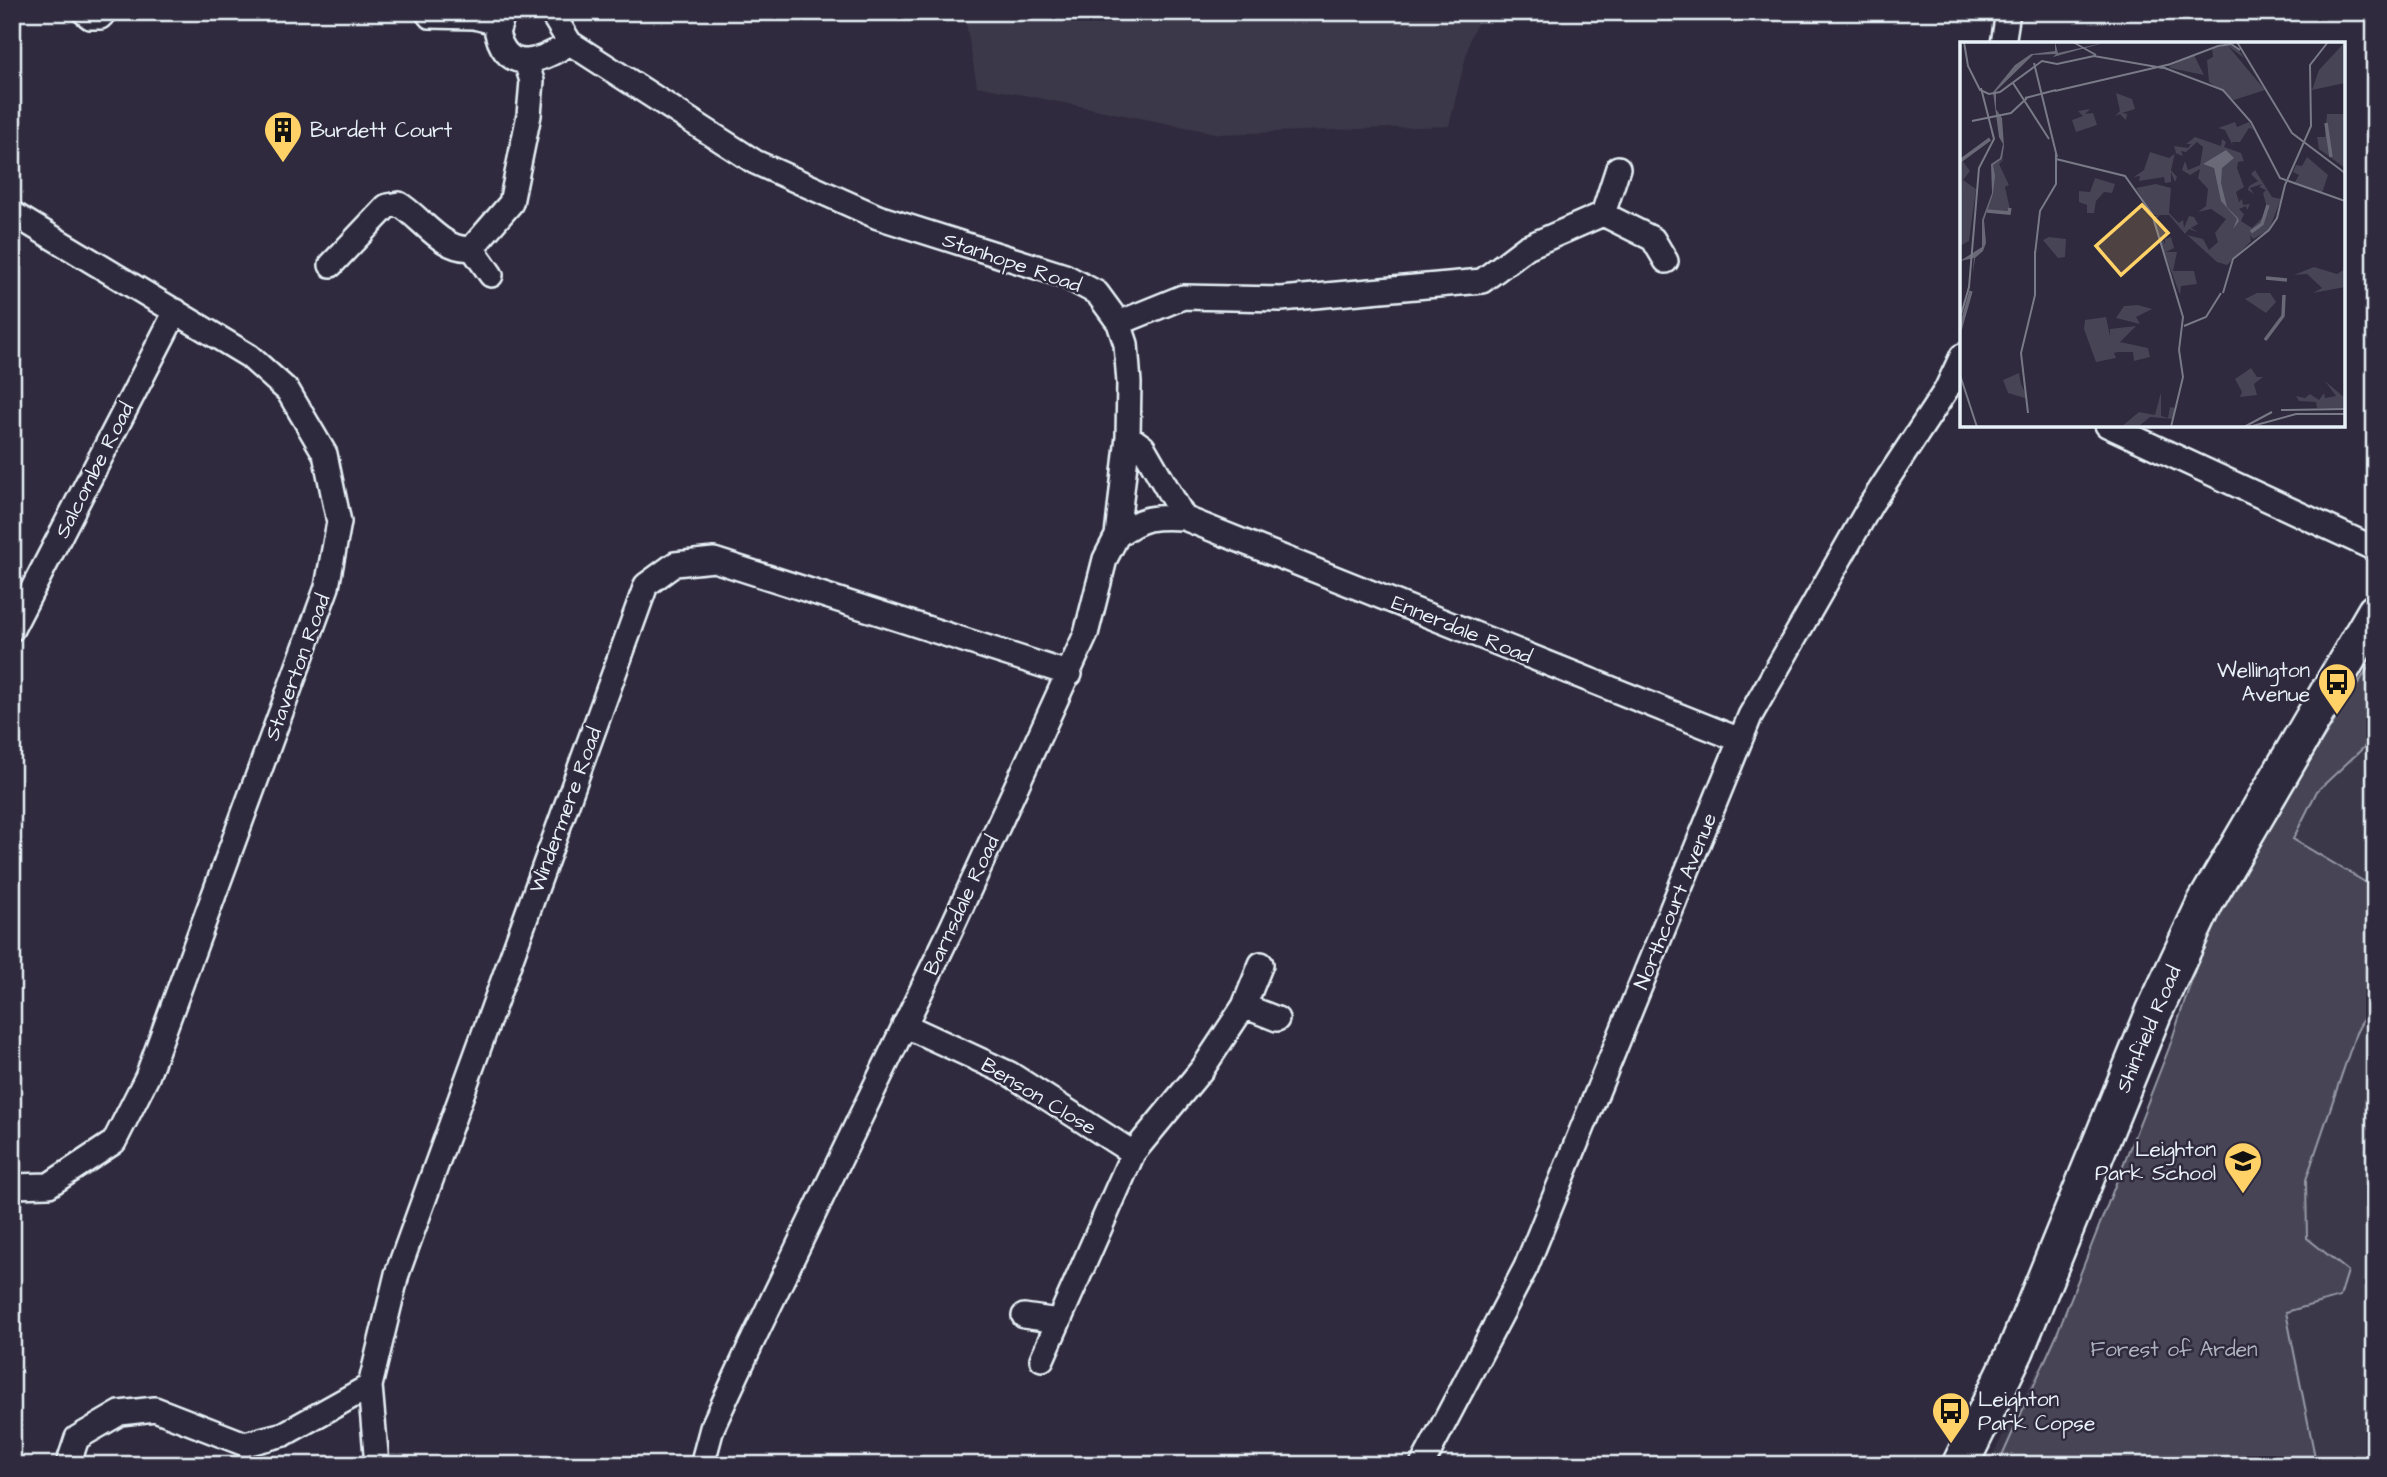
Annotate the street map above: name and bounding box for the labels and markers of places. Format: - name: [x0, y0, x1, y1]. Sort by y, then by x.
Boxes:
- building icon: Burdett Court: [262, 109, 304, 164]
- place label: Burdett Court: [310, 116, 453, 145]
- place label: Wellington Avenue: [2217, 656, 2310, 709]
- bus stop icon: Wellington Avenue: [2316, 661, 2358, 716]
- place label: Leighton Park School: [2095, 1135, 2216, 1188]
- school or university icon: Leighton Park School: [2222, 1140, 2264, 1195]
- place label: Leighton Park Copse: [1978, 1385, 2095, 1439]
- bus stop icon: Leighton Park Copse: [1930, 1390, 1972, 1445]

